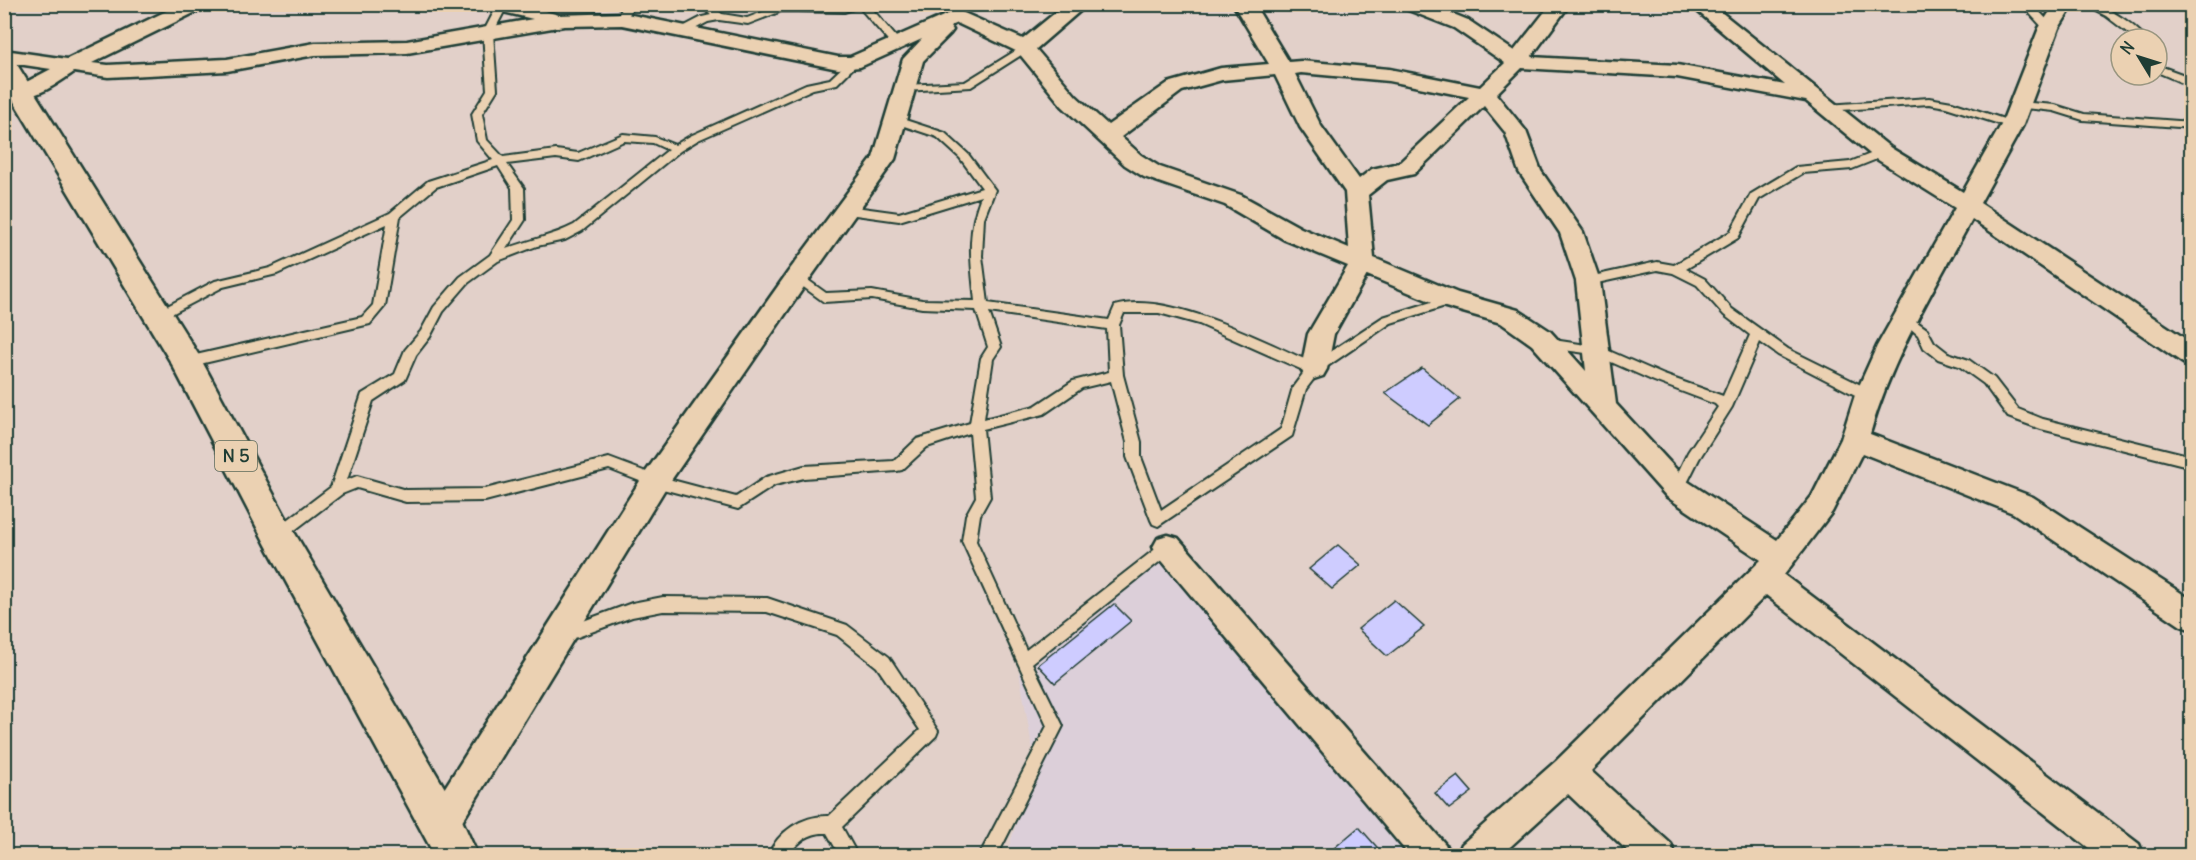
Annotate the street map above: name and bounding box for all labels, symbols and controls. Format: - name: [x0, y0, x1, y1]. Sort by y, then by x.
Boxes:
- north arrow: [2109, 27, 2169, 87]
- text: N: [2116, 37, 2138, 58]
- road number: N 5: [215, 441, 257, 471]

